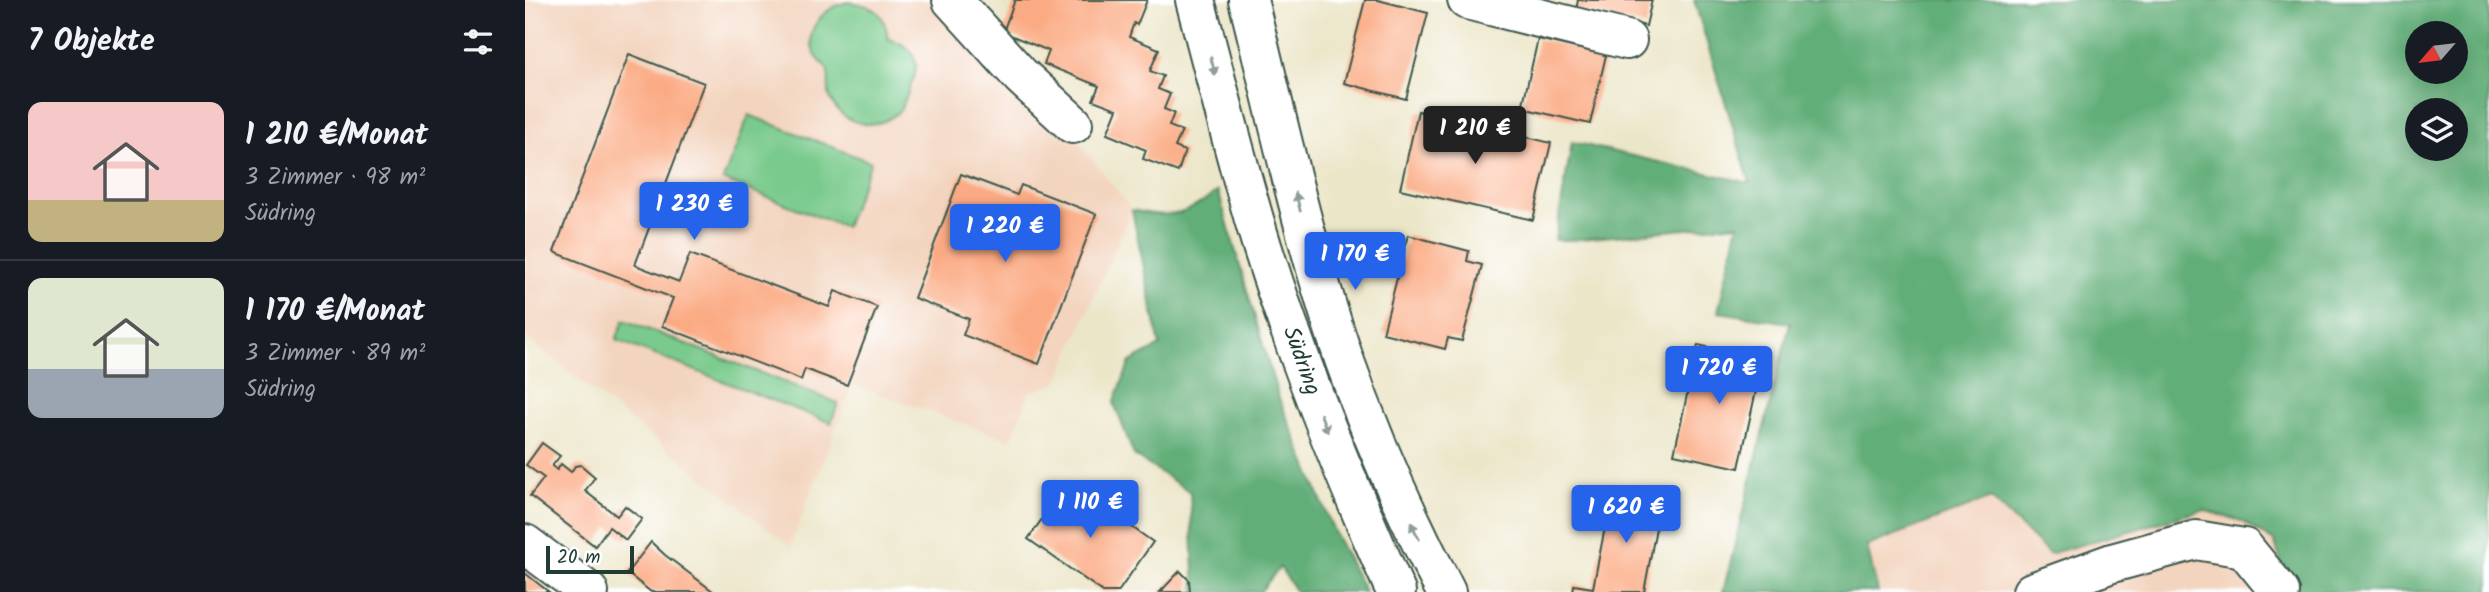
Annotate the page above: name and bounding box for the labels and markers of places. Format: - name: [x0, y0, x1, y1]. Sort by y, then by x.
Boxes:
- pin: 1 210 €: [1410, 106, 1540, 166]
- pin: 1 230 €: [629, 182, 759, 242]
- pin: 1 220 €: [940, 204, 1070, 264]
- pin: 1 170 €: [1290, 232, 1420, 292]
- pin: 1 720 €: [1654, 346, 1784, 406]
- pin: 1 110 €: [1025, 480, 1155, 540]
- pin: 1 620 €: [1561, 486, 1691, 545]

